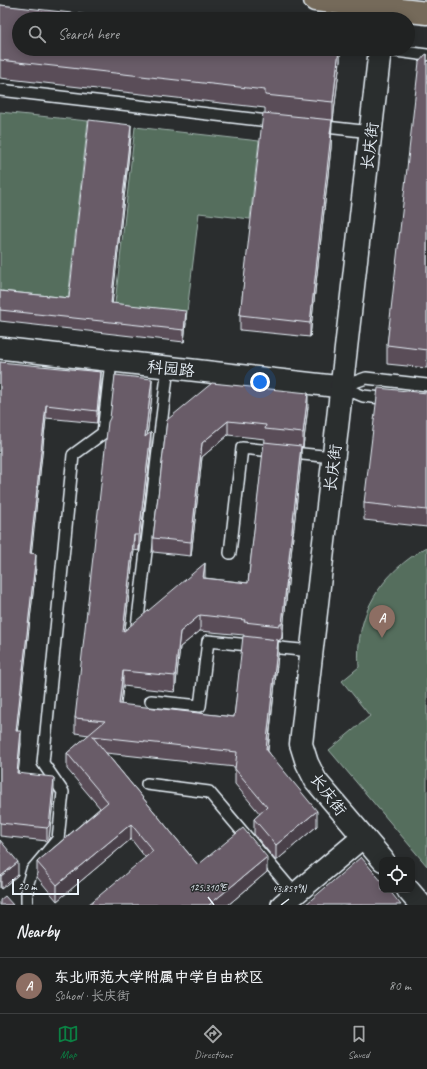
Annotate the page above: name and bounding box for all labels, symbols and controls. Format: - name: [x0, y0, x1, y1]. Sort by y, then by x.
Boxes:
- search box: [12, 12, 415, 56]
- icon: search: [26, 23, 48, 45]
- text: Search here: [58, 25, 119, 44]
- street label: 长庆街: [357, 121, 383, 171]
- street label: 科园路: [146, 357, 196, 381]
- your location: [250, 372, 270, 392]
- street label: 长庆街: [320, 443, 346, 493]
- pin: A: [369, 605, 395, 638]
- street label: 长庆街: [306, 769, 351, 820]
- map controls: [379, 857, 415, 893]
- button: locate: [379, 857, 415, 893]
- scale bar: [12, 877, 79, 896]
- text: 20 m: [18, 879, 37, 893]
- text: 125.310°E: [189, 881, 228, 894]
- text: 43.859°N: [272, 882, 308, 895]
- text: Nearby: [16, 921, 59, 942]
- text: 东北师范大学附属中学自由校区: [54, 968, 264, 987]
- text: A: [26, 978, 32, 994]
- text: 80 m: [389, 978, 411, 994]
- text: School · 长庆街: [54, 988, 130, 1004]
- tab: Map: [57, 1023, 79, 1061]
- tab: Directions: [194, 1023, 233, 1061]
- tab: Saved: [348, 1023, 370, 1061]

